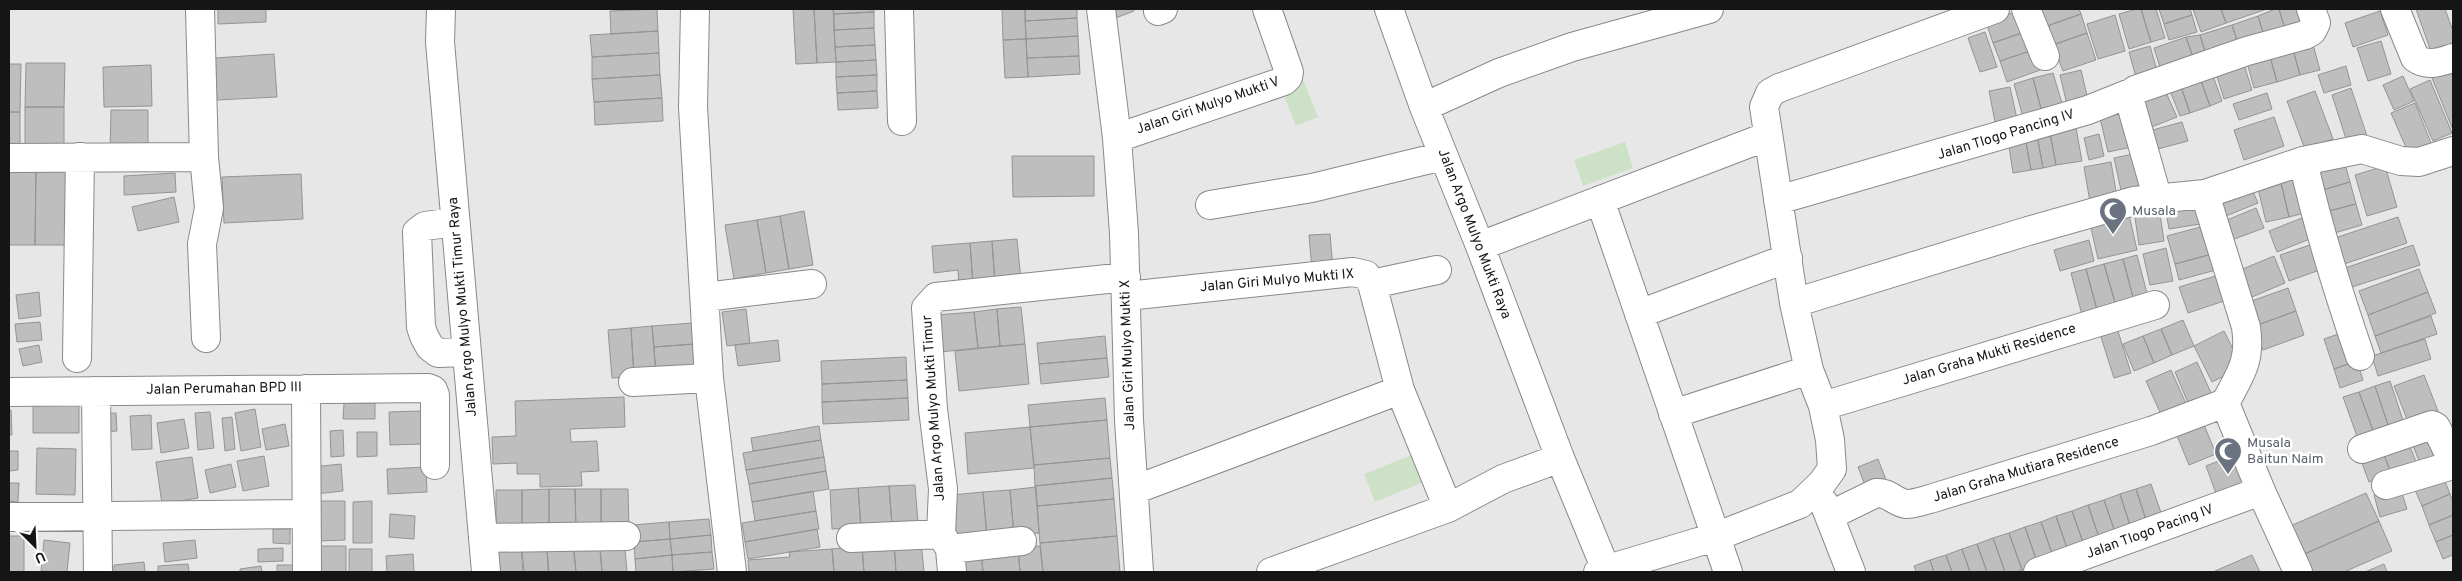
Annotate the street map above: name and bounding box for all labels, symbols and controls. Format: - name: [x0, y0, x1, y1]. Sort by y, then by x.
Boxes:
- street label: Jalan Giri Mulyo Mukti V: [1134, 73, 1282, 139]
- street label: Jalan Tlogo Pancing IV: [1935, 106, 2077, 164]
- street label: Jalan Argo Mulyo Mukti Raya: [1434, 147, 1514, 321]
- street label: Jalan Argo Mulyo Mukti Timur Raya: [445, 196, 481, 418]
- mosque icon: Musala: [2098, 196, 2128, 235]
- place label: Musala: [2132, 203, 2176, 220]
- street label: Jalan Giri Mulyo Mukti IX: [1199, 266, 1355, 296]
- street label: Jalan Giri Mulyo Mukti X: [1117, 279, 1139, 431]
- street label: Jalan Argo Mulyo Mukti Timur: [919, 314, 949, 502]
- street label: Jalan Graha Mukti Residence: [1900, 320, 2078, 390]
- street label: Jalan Perumahan BPD III: [146, 379, 302, 399]
- street label: Jalan Graha Mutiara Residence: [1931, 434, 2121, 506]
- place label: Musala Baitun Naim: [2247, 435, 2324, 468]
- mosque icon: Musala Baitun Naim: [2213, 436, 2243, 475]
- street label: Jalan Tlogo Pacing IV: [2084, 501, 2216, 563]
- north arrow: [10, 521, 60, 571]
- text: U: [32, 547, 48, 566]

